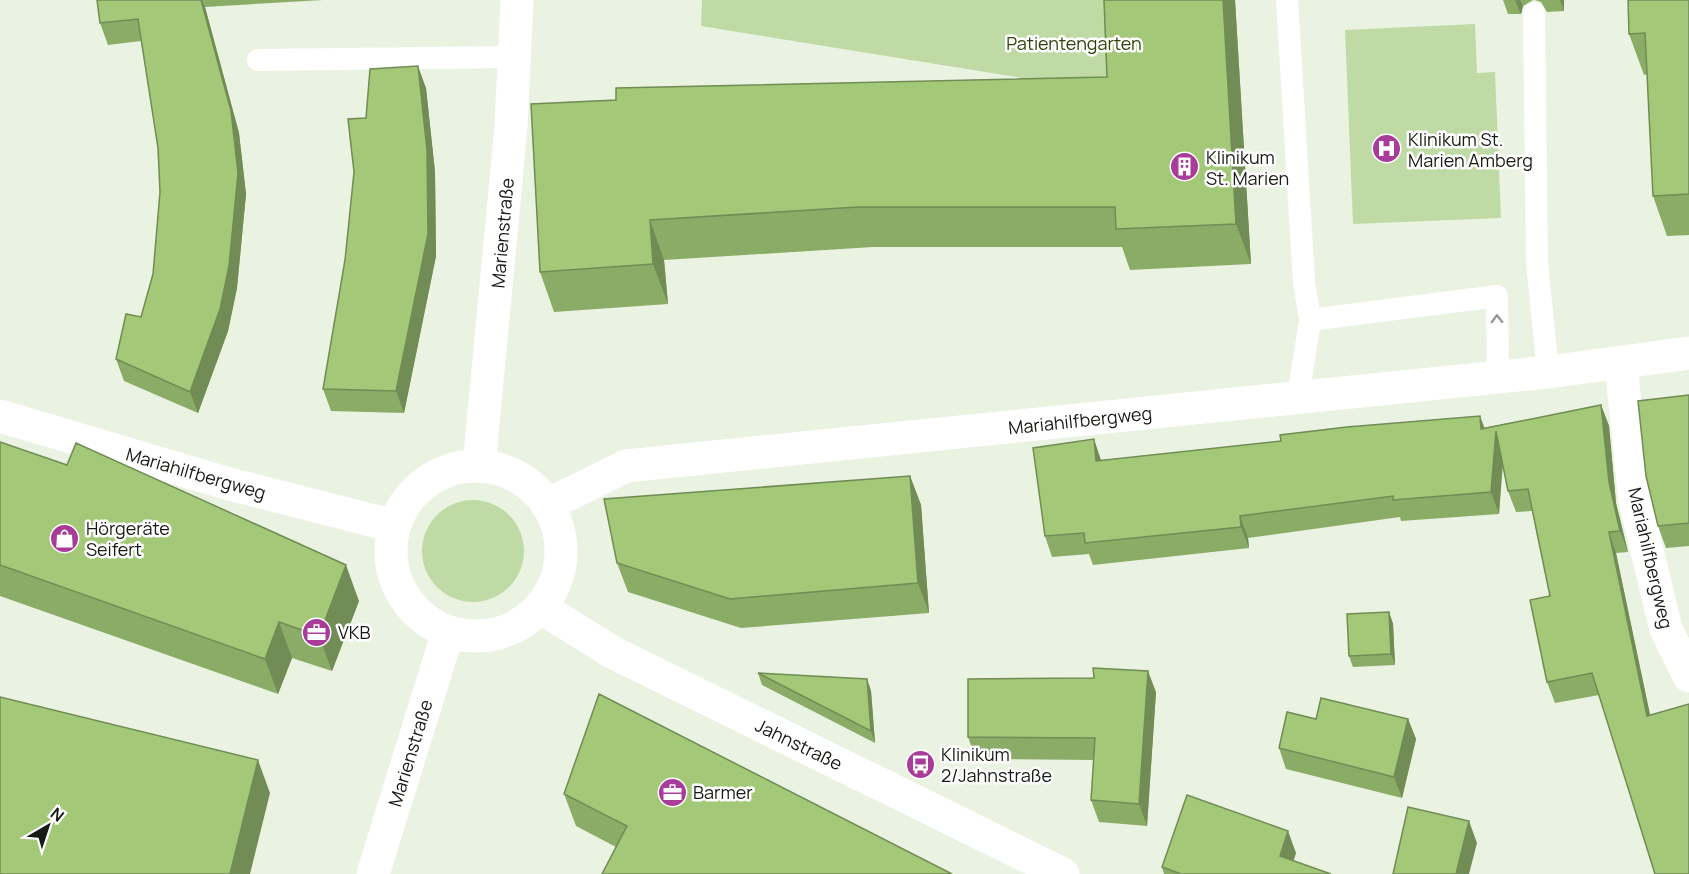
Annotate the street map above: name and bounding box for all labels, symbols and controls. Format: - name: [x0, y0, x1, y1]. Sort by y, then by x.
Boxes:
- park label: Patientengarten: [1006, 31, 1142, 55]
- place label: Klinikum St. Marien Amberg: [1408, 127, 1533, 172]
- hospital icon: Klinikum St. Marien Amberg: [1371, 133, 1403, 165]
- place label: Klinikum St. Marien: [1206, 145, 1289, 190]
- building icon: Klinikum St. Marien: [1169, 151, 1201, 183]
- street label: Marienstraße: [485, 177, 519, 289]
- one-way arrow: [1491, 314, 1503, 323]
- street label: Mariahilfbergweg: [1007, 401, 1153, 439]
- street label: Mariahilfbergweg: [123, 442, 269, 504]
- street label: Mariahilfbergweg: [1623, 485, 1679, 631]
- place label: Hörgeräte Seifert: [86, 516, 170, 561]
- shop icon: Hörgeräte Seifert: [49, 522, 81, 554]
- office icon: VKB: [301, 616, 333, 648]
- place label: VKB: [338, 620, 371, 644]
- street label: Marienstraße: [382, 696, 438, 810]
- street label: Jahnstraße: [752, 713, 846, 775]
- place label: Klinikum 2/Jahnstraße: [941, 742, 1052, 787]
- bus stop icon: Klinikum 2/Jahnstraße: [904, 748, 936, 780]
- office icon: Barmer: [656, 776, 688, 808]
- place label: Barmer: [693, 780, 753, 804]
- north arrow: [18, 796, 78, 856]
- text: N: [46, 802, 69, 827]

